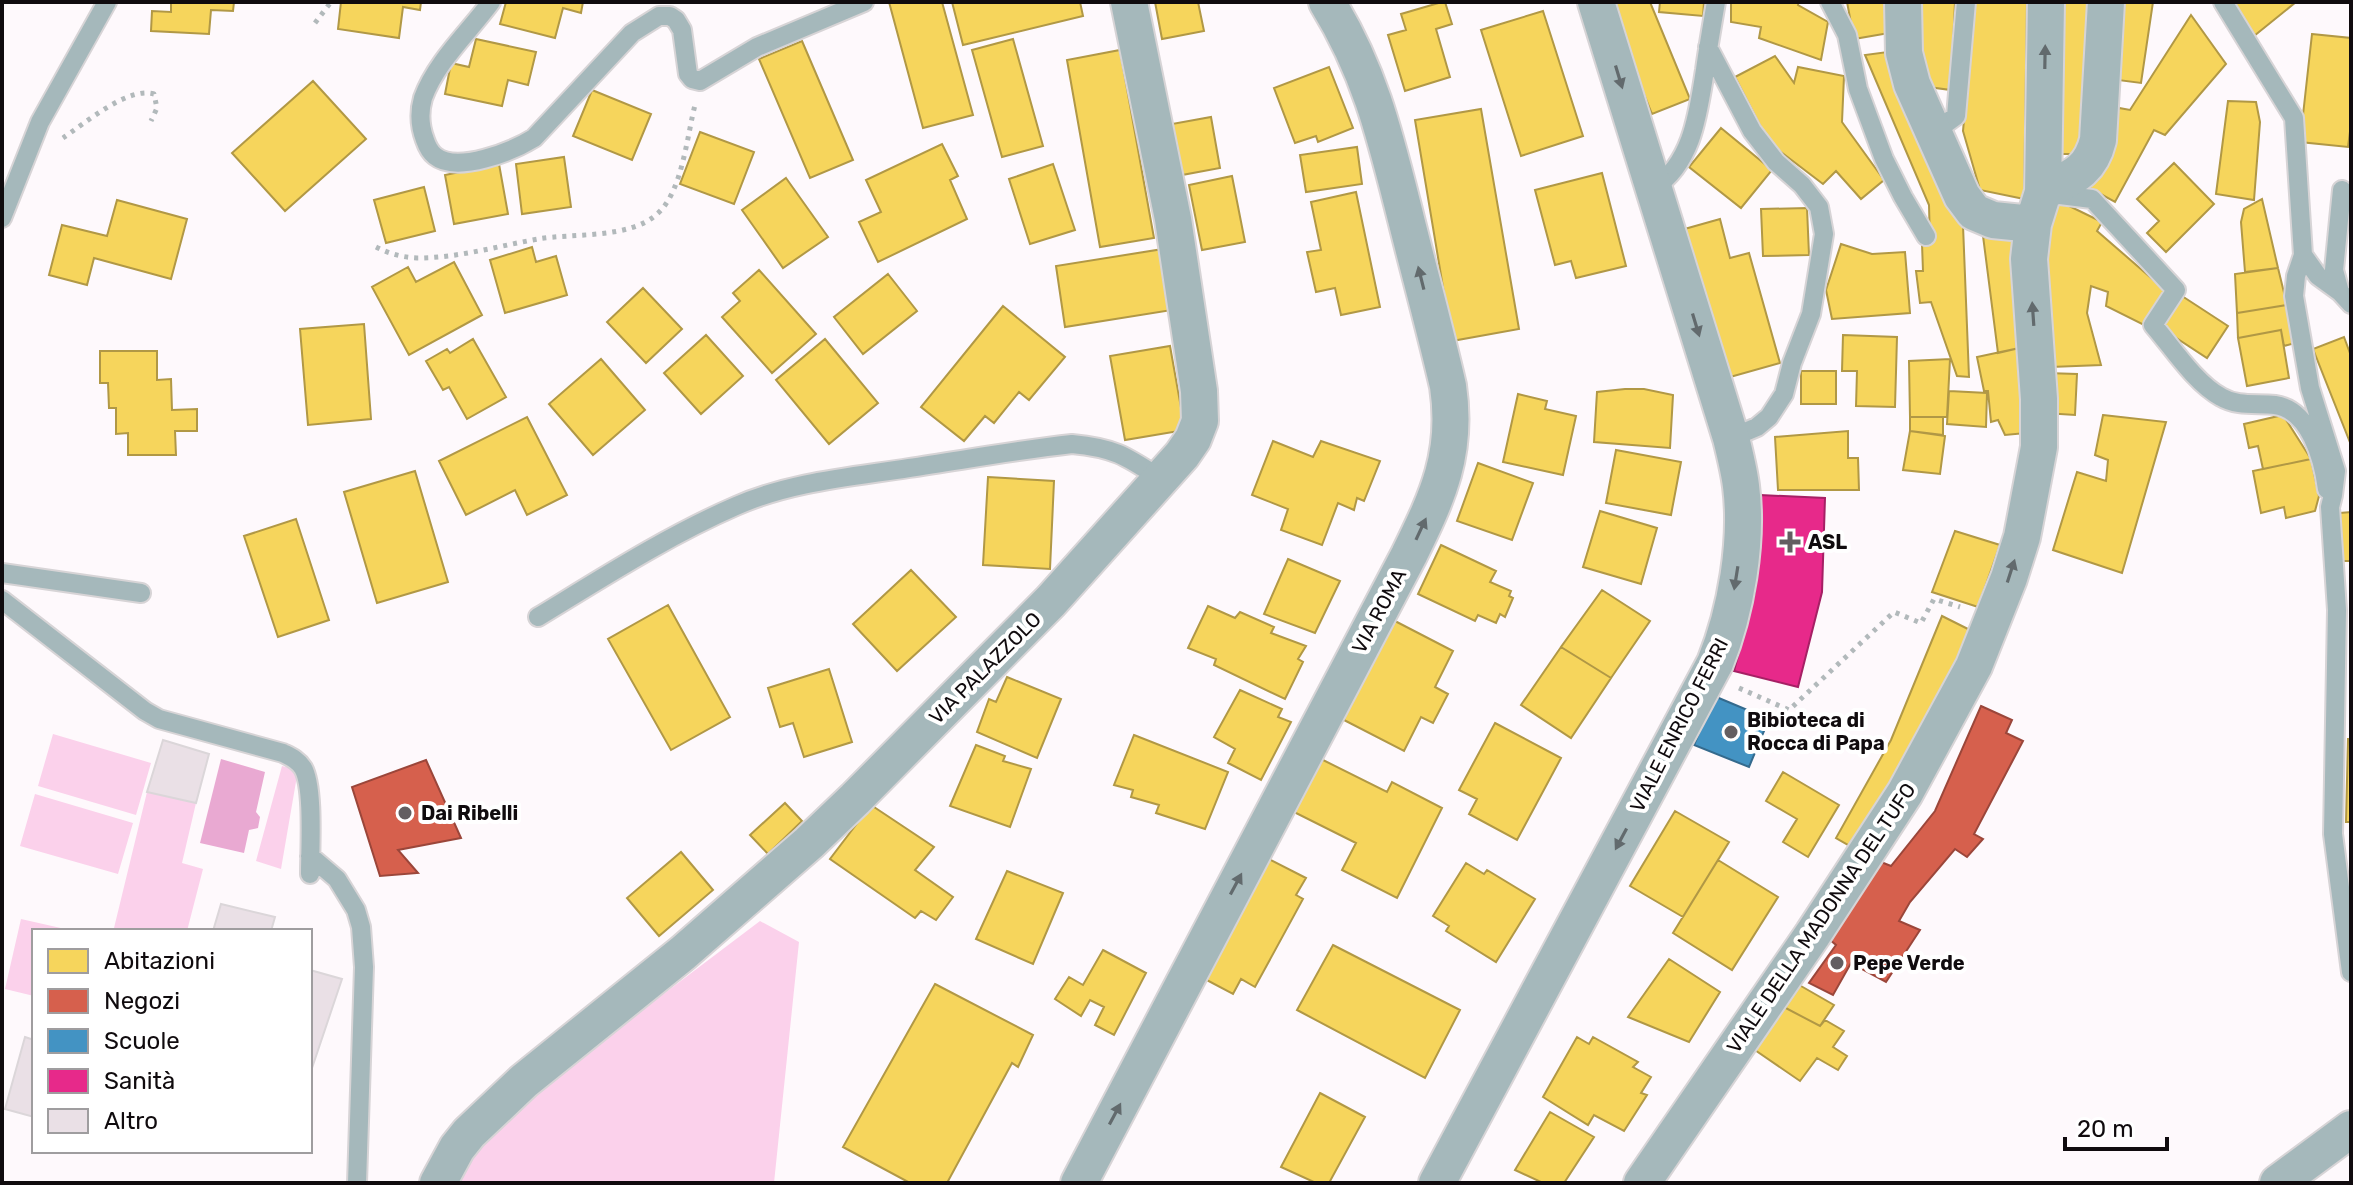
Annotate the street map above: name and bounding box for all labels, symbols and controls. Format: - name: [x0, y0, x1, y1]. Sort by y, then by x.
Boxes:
- one-way arrow: [2039, 44, 2051, 69]
- one-way arrow: [1613, 65, 1626, 89]
- one-way arrow: [1414, 266, 1427, 291]
- one-way arrow: [2026, 302, 2039, 327]
- one-way arrow: [1690, 313, 1703, 337]
- one-way arrow: [1414, 518, 1428, 541]
- place label: ASL: [1808, 530, 1847, 554]
- marker: ASL: [1779, 531, 1801, 553]
- one-way arrow: [2005, 559, 2017, 583]
- street label: VIA ROMA: [1347, 565, 1411, 657]
- one-way arrow: [1730, 566, 1742, 591]
- street label: VIA PALAZZOLO: [924, 607, 1046, 729]
- street label: VIALE ENRICO FERRI: [1625, 634, 1733, 816]
- place label: Bibioteca di Rocca di Papa: [1747, 708, 1885, 755]
- marker: Bibioteca di Rocca di Papa: [1722, 723, 1740, 741]
- street label: VIALE DELLA MADONNA DEL TUFO: [1721, 778, 1921, 1058]
- place label: Dai Ribelli: [421, 801, 518, 825]
- marker: Dai Ribelli: [396, 804, 414, 822]
- one-way arrow: [1614, 828, 1627, 851]
- one-way arrow: [1230, 872, 1243, 895]
- legend: [32, 929, 312, 1153]
- text: Abitazioni: [104, 947, 215, 975]
- place label: Pepe Verde: [1853, 951, 1965, 975]
- marker: Pepe Verde: [1828, 954, 1846, 972]
- text: Negozi: [104, 987, 180, 1015]
- text: Scuole: [104, 1027, 180, 1055]
- text: Sanità: [104, 1067, 175, 1095]
- scale bar: [2065, 1101, 2167, 1151]
- one-way arrow: [1108, 1103, 1122, 1125]
- text: Altro: [104, 1107, 158, 1135]
- text: 20 m: [2077, 1115, 2134, 1143]

